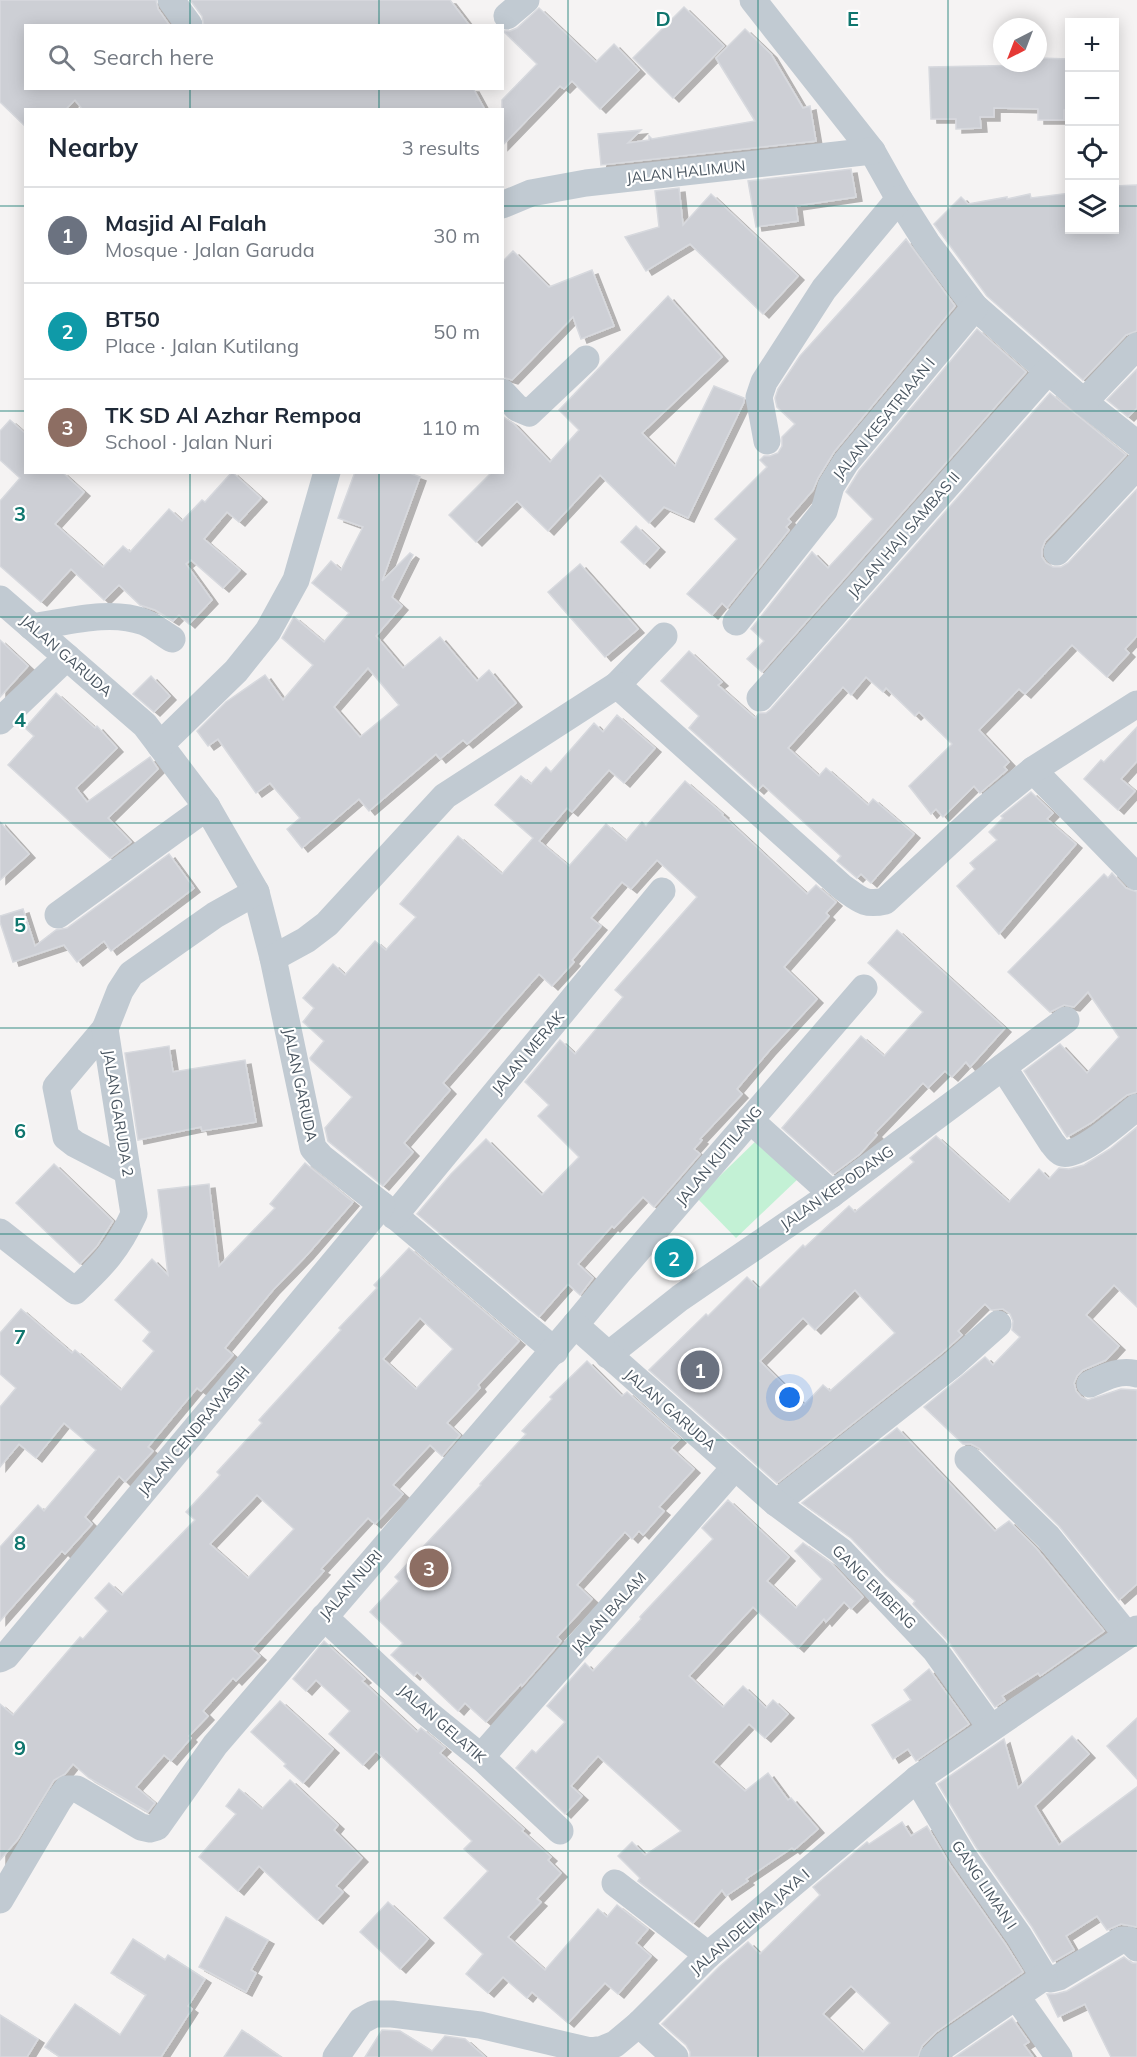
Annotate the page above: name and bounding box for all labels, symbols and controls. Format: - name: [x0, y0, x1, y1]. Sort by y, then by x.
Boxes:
- text: D: [655, 6, 671, 31]
- text: E: [847, 6, 859, 31]
- north arrow: [993, 18, 1047, 72]
- map controls: [1065, 18, 1119, 234]
- button: +: [1065, 18, 1119, 72]
- search box: [24, 24, 504, 90]
- icon: search: [45, 41, 78, 74]
- text: Search here: [93, 43, 214, 71]
- button: −: [1065, 72, 1119, 126]
- button: locate: [1065, 126, 1119, 180]
- text: Nearby: [48, 131, 138, 164]
- text: 3 results: [402, 135, 480, 160]
- street label: JALAN HALIMUN: [625, 156, 746, 187]
- button: layers: [1065, 180, 1119, 234]
- text: Masjid Al Falah: [105, 209, 267, 237]
- text: 1: [62, 223, 74, 248]
- text: 30 m: [433, 223, 480, 248]
- text: Mosque · Jalan Garuda: [105, 237, 315, 262]
- text: BT50: [105, 305, 160, 333]
- text: 2: [62, 319, 74, 344]
- text: 50 m: [433, 319, 480, 344]
- text: Place · Jalan Kutilang: [105, 333, 299, 358]
- street label: JALAN KESATRIAAN I: [828, 354, 939, 484]
- text: TK SD Al Azhar Rempoa: [105, 401, 361, 429]
- text: 3: [62, 415, 74, 440]
- text: 110 m: [421, 415, 480, 440]
- text: School · Jalan Nuri: [105, 429, 273, 454]
- street label: JALAN HAJI SAMBAS II: [844, 468, 964, 602]
- text: 3: [14, 501, 26, 526]
- street label: JALAN GARUDA: [17, 611, 116, 701]
- text: 4: [14, 707, 26, 732]
- text: 5: [14, 912, 26, 937]
- street label: JALAN MERAK: [487, 1007, 568, 1098]
- street label: JALAN GARUDA: [279, 1027, 322, 1143]
- street label: JALAN GARUDA 2: [99, 1048, 138, 1178]
- street label: JALAN KUTILANG: [671, 1102, 766, 1209]
- text: 6: [14, 1118, 26, 1143]
- street label: JALAN KEPODANG: [776, 1141, 897, 1234]
- pin: 2: [654, 1236, 694, 1280]
- text: 7: [14, 1324, 26, 1349]
- pin: 1: [680, 1348, 720, 1392]
- street label: JALAN CENDRAWASIH: [134, 1362, 253, 1499]
- street label: JALAN GARUDA: [621, 1365, 720, 1455]
- your location: [775, 1383, 804, 1412]
- text: 8: [14, 1530, 26, 1555]
- street label: GANG EMBENG: [828, 1541, 920, 1633]
- street label: JALAN NURI: [315, 1546, 386, 1624]
- pin: 3: [410, 1546, 448, 1590]
- street label: JALAN BALAM: [567, 1568, 650, 1657]
- street label: JALAN GELATIK: [395, 1680, 490, 1767]
- text: 9: [14, 1735, 26, 1760]
- street label: GANG LIMAN I: [948, 1837, 1021, 1933]
- street label: JALAN DELIMA JAYA I: [686, 1865, 813, 1979]

